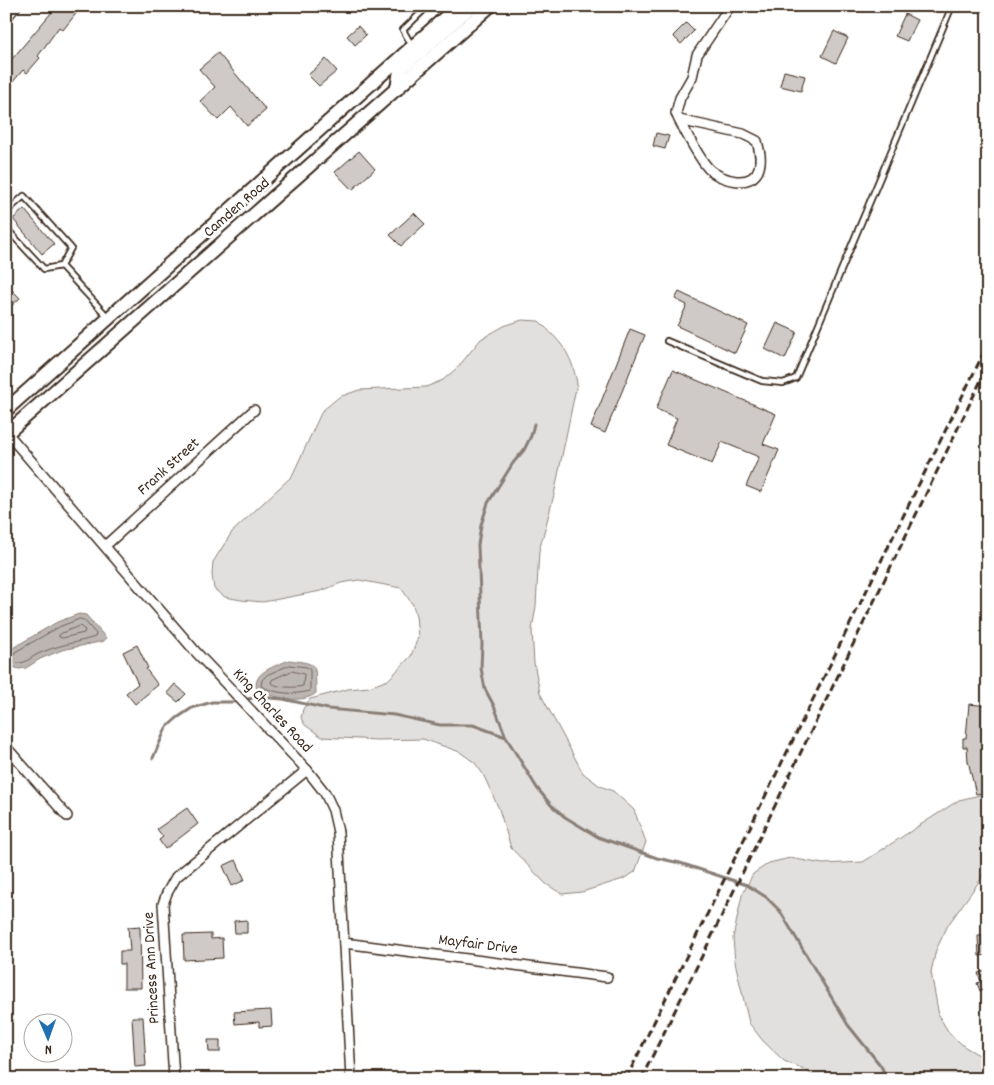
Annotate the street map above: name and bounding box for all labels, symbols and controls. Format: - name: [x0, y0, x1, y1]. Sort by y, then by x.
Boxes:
- street label: Camden Road: [199, 172, 275, 244]
- street label: Frank Street: [133, 433, 205, 501]
- street label: King Charles Road: [227, 664, 317, 758]
- street label: Princess Ann Drive: [138, 911, 166, 1025]
- street label: Mayfair Drive: [437, 929, 519, 961]
- north arrow: [22, 1012, 72, 1062]
- text: N: [44, 1039, 52, 1059]

